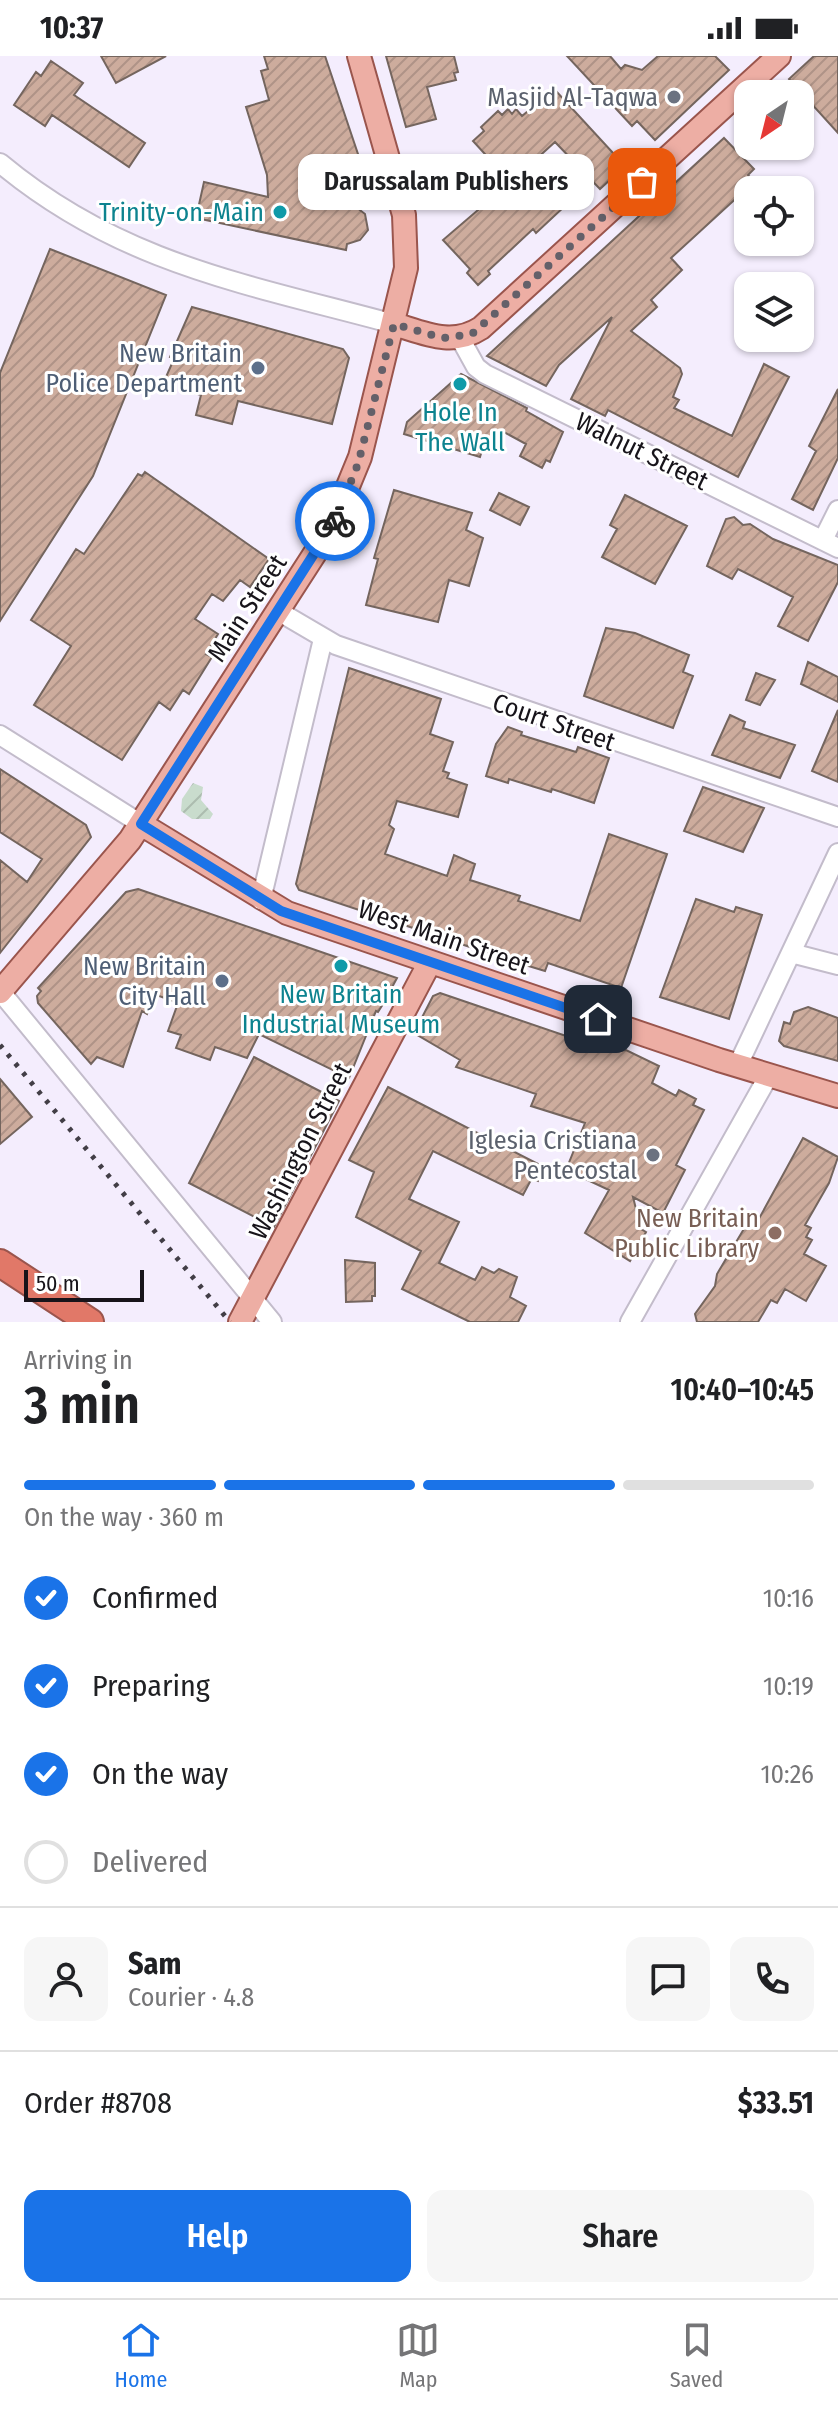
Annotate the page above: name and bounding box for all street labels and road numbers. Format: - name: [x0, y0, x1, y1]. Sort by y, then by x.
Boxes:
- street label: Walnut Street: [570, 406, 714, 497]
- street label: Main Street: [201, 548, 294, 668]
- street label: Court Street: [488, 687, 620, 758]
- street label: West Main Street: [354, 894, 534, 981]
- street label: Washington Street: [243, 1057, 359, 1245]

